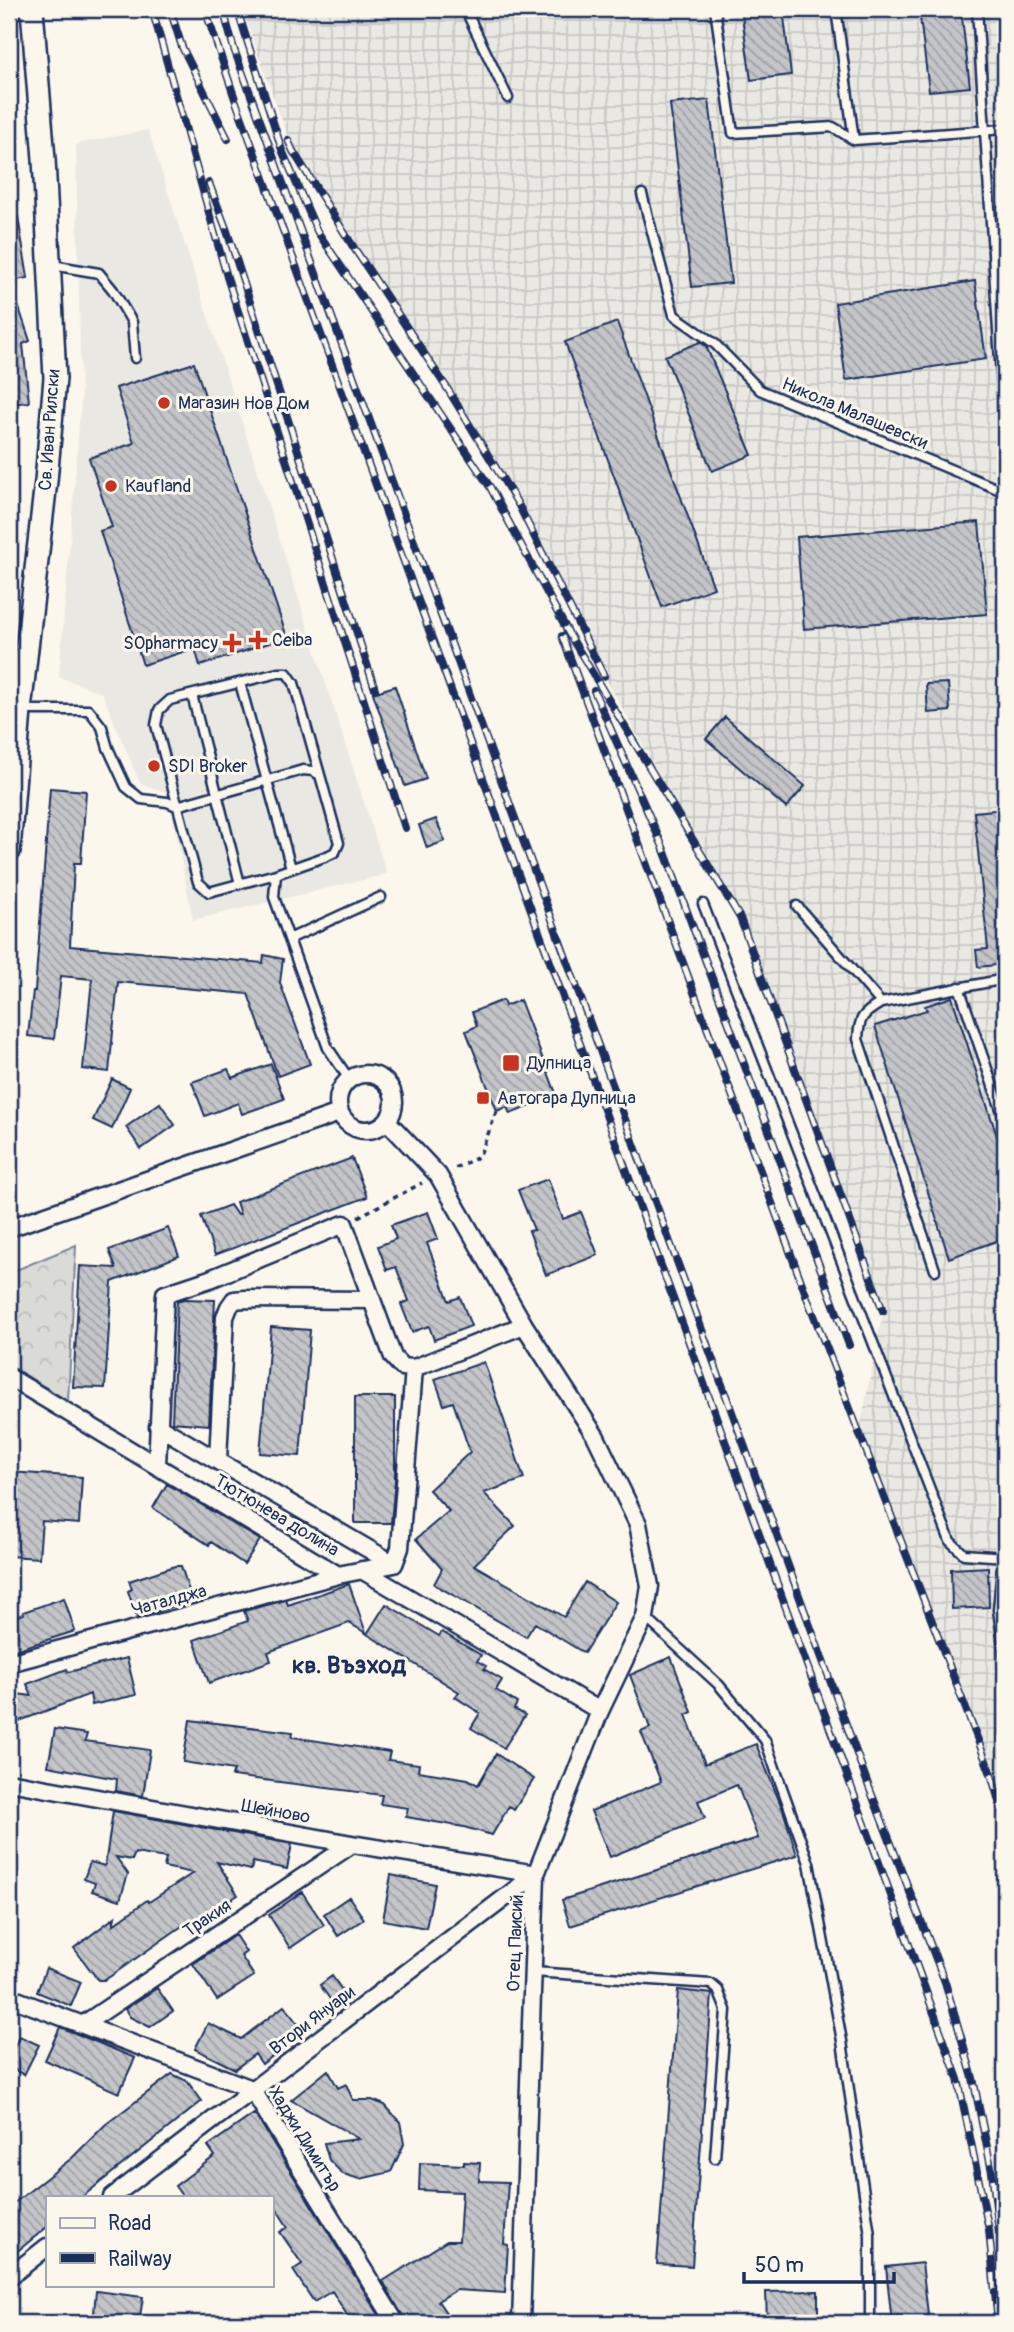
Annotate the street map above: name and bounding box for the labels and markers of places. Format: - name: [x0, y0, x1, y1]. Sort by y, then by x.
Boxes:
- place label: Магазин Нов Дом: [178, 392, 310, 415]
- marker: Магазин Нов Дом: [156, 395, 172, 411]
- place label: Kaufland: [125, 475, 191, 498]
- marker: Kaufland: [103, 478, 119, 494]
- place label: Ceiba: [272, 629, 312, 652]
- place label: SOpharmacy: [123, 632, 218, 655]
- marker: Ceiba: [250, 632, 266, 648]
- marker: SOpharmacy: [224, 635, 240, 651]
- place label: SDI Broker: [168, 755, 248, 778]
- marker: SDI Broker: [146, 758, 162, 774]
- place label: Дупница: [526, 1052, 591, 1075]
- marker: Дупница: [501, 1053, 521, 1073]
- place label: Автогара Дупница: [497, 1087, 636, 1110]
- marker: Автогара Дупница: [475, 1090, 491, 1106]

